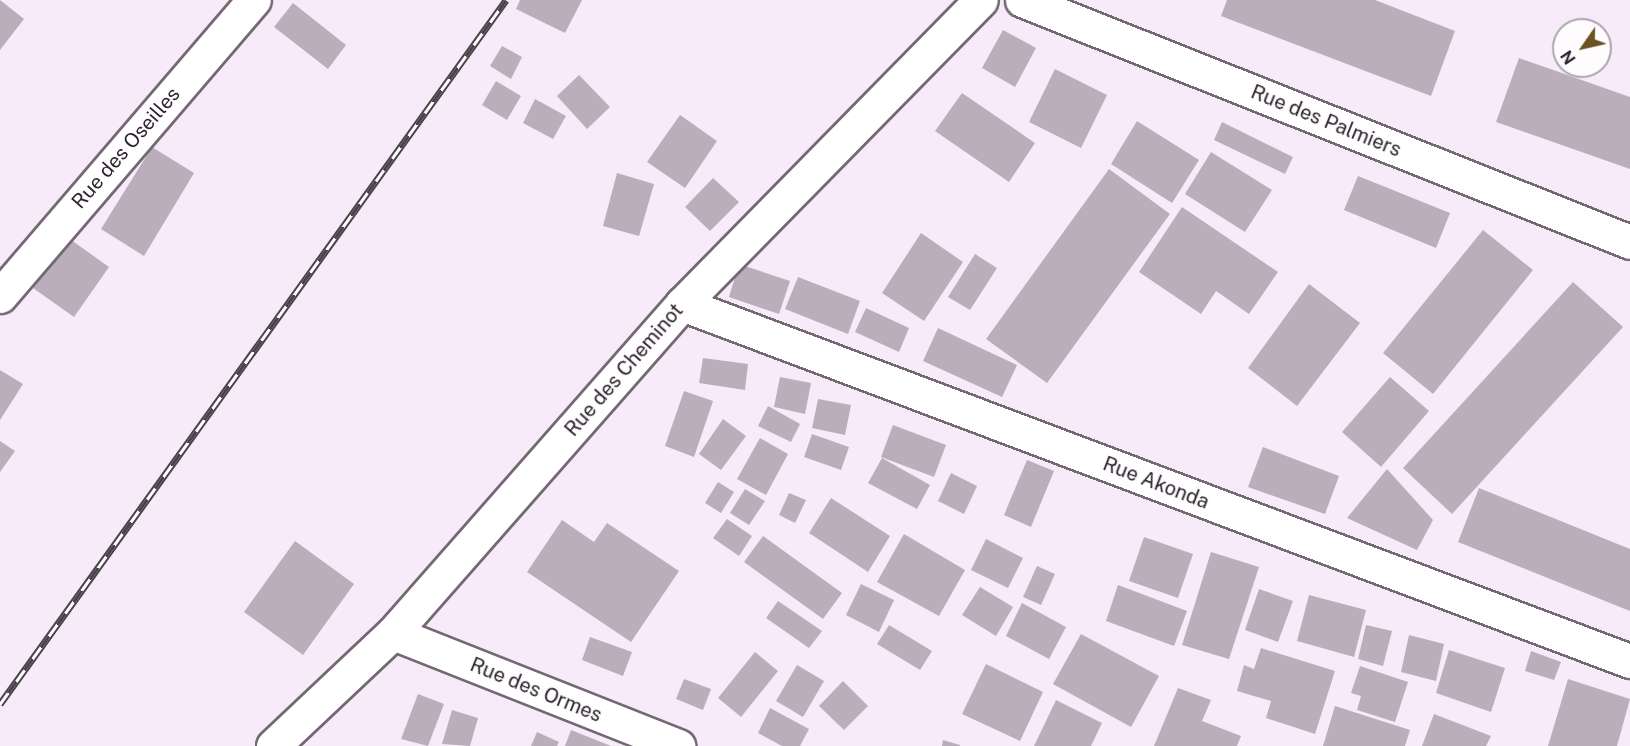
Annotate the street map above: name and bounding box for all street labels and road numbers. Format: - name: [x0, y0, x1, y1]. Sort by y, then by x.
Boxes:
- street label: Rue des Palmiers: [1247, 80, 1405, 162]
- street label: Rue des Oseilles: [67, 82, 185, 214]
- street label: Rue des Cheminot: [560, 299, 688, 441]
- street label: Rue Akonda: [1099, 452, 1213, 514]
- street label: Rue des Ormes: [466, 653, 606, 727]

